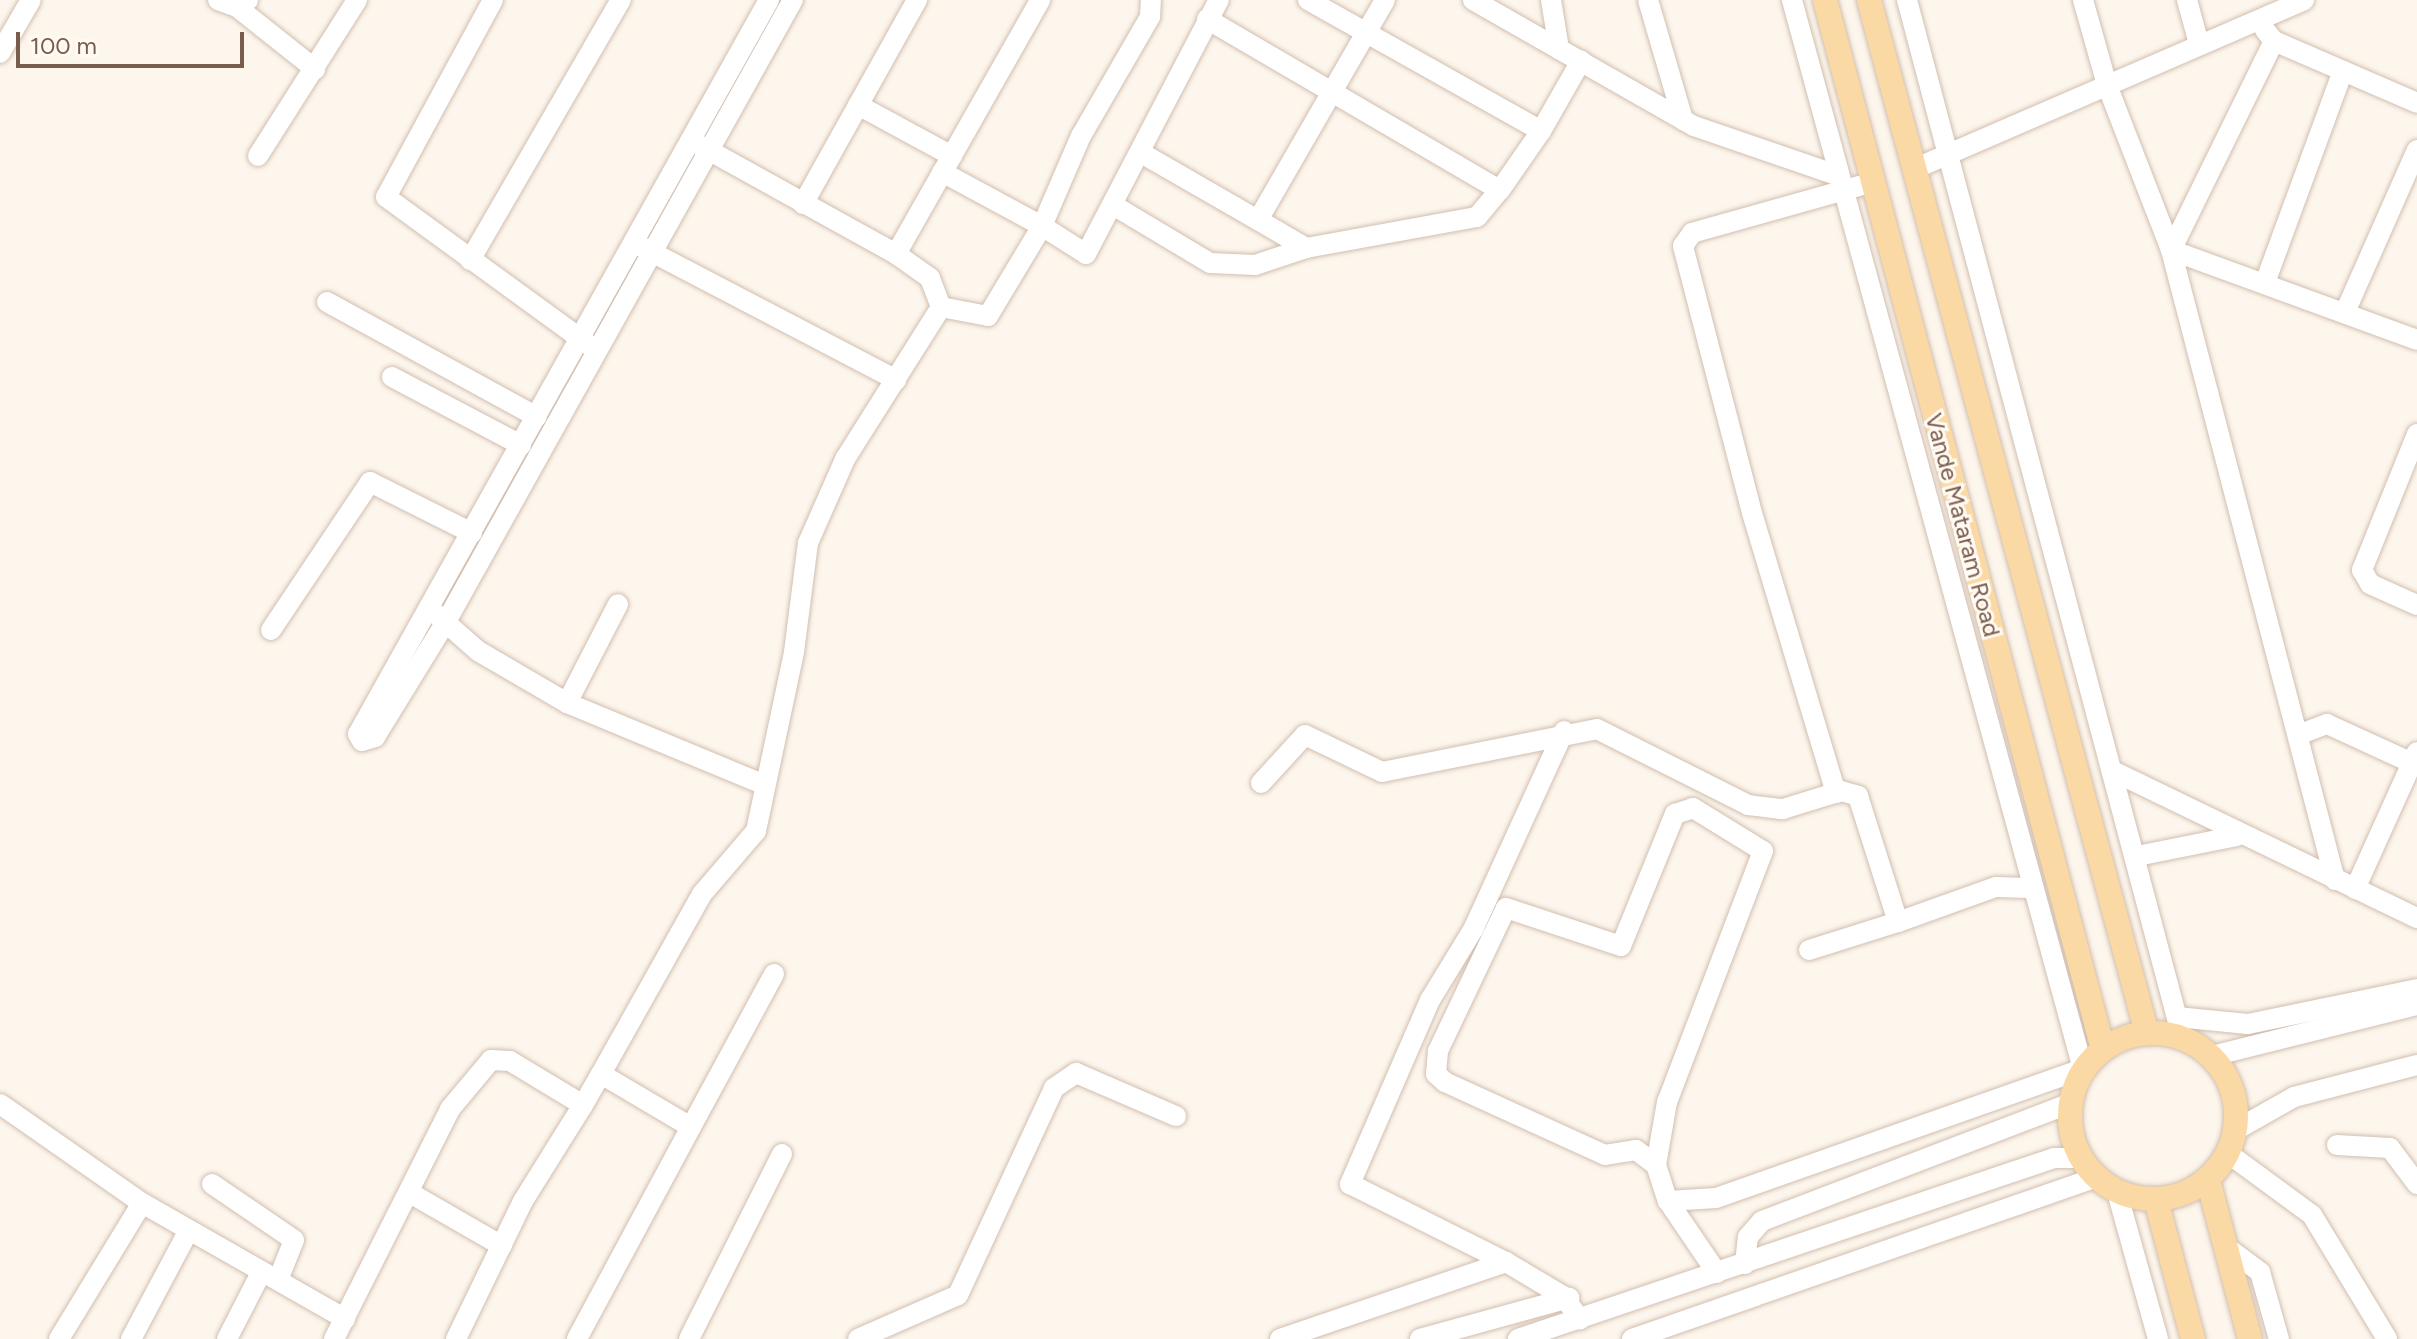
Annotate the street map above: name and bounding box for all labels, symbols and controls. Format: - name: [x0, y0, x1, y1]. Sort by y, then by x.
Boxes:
- scale bar: [20, 16, 248, 66]
- text: 100 m: [30, 31, 97, 60]
- street label: Vande Mataram Road: [1919, 410, 2007, 640]

